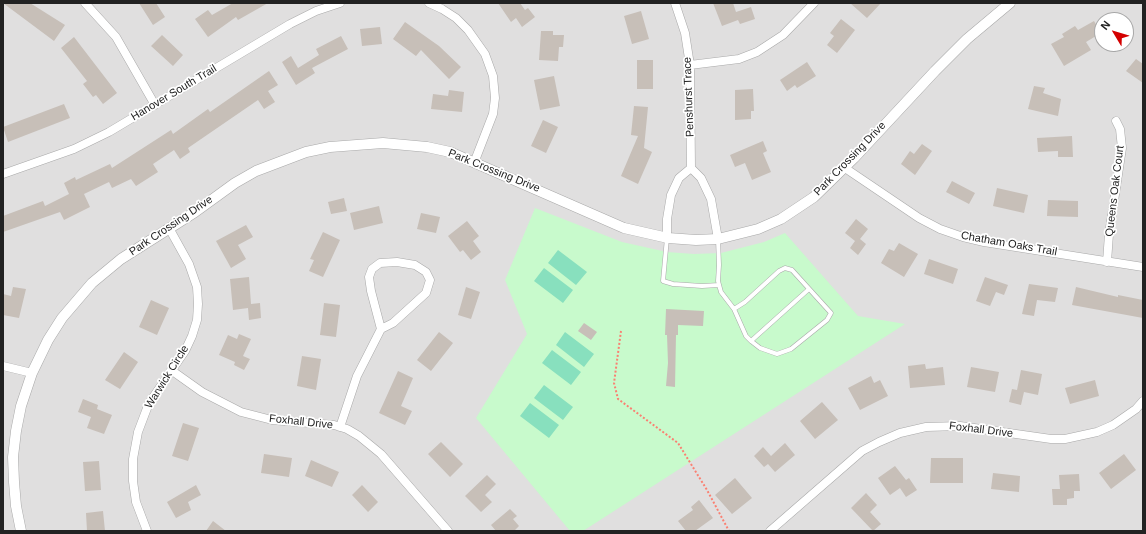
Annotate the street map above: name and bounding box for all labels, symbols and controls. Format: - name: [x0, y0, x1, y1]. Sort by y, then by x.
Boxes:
- north arrow: [1094, 12, 1134, 52]
- text: N: [1098, 18, 1113, 32]
- street label: Penshurst Trace: [681, 57, 697, 137]
- street label: Hanover South Trail: [129, 62, 219, 124]
- street label: Park Crossing Drive: [811, 119, 889, 199]
- street label: Queens Oak Court: [1103, 145, 1127, 237]
- street label: Park Crossing Drive: [446, 147, 542, 195]
- street label: Park Crossing Drive: [127, 193, 215, 259]
- street label: Chatham Oaks Trail: [960, 229, 1058, 259]
- street label: Warwick Circle: [142, 343, 192, 411]
- street label: Foxhall Drive: [268, 412, 334, 432]
- street label: Foxhall Drive: [948, 420, 1014, 440]

